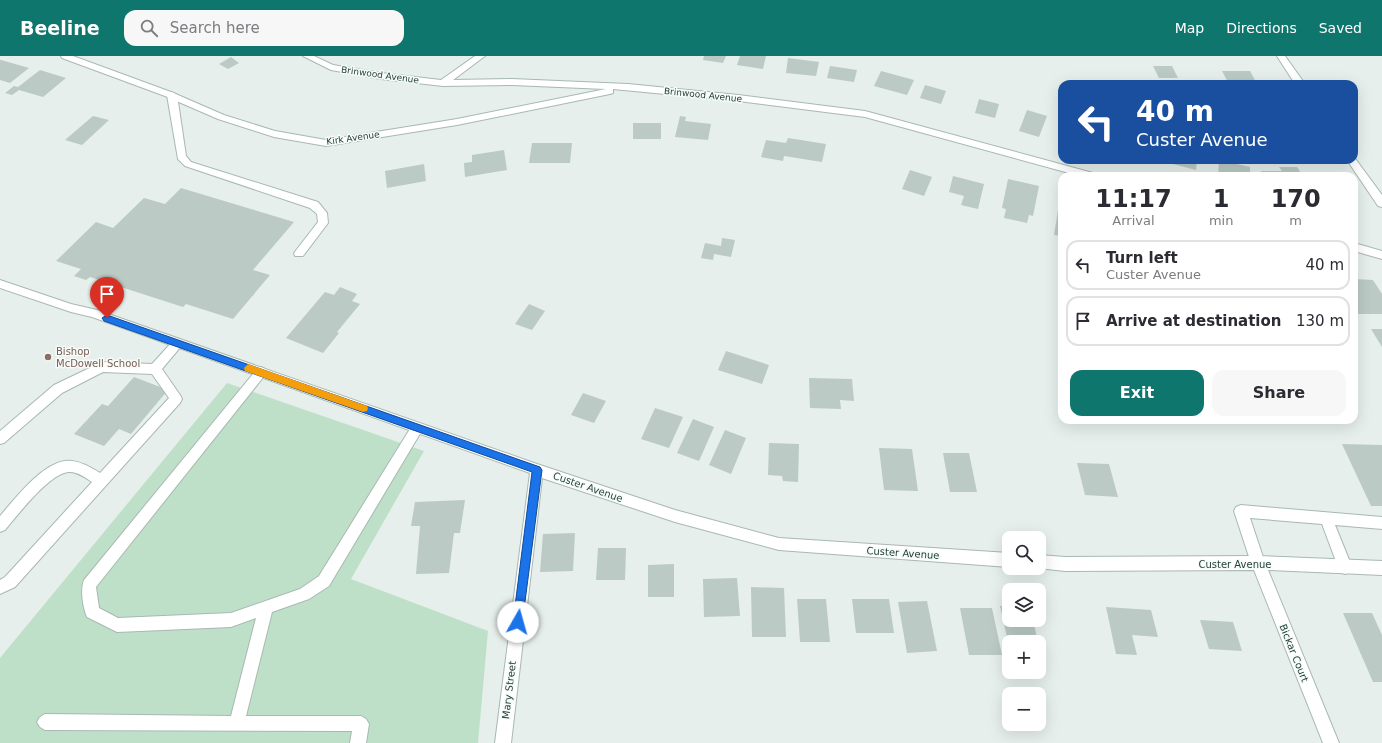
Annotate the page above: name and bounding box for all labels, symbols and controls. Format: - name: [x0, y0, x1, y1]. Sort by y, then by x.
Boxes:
- search box: [124, 10, 404, 46]
- text: Beeline: [20, 17, 100, 39]
- icon: search: [138, 17, 160, 39]
- text: Search here: [170, 19, 260, 37]
- text: Map: [1175, 20, 1204, 36]
- text: Directions: [1226, 20, 1297, 36]
- text: Saved: [1319, 20, 1362, 36]
- street label: Brinwood Avenue: [340, 65, 420, 85]
- street label: Brinwood Avenue: [663, 86, 743, 104]
- text: 40 m: [1136, 95, 1214, 128]
- icon: left: [1070, 96, 1122, 148]
- street label: Kirk Avenue: [326, 129, 381, 147]
- text: Custer Avenue: [1136, 129, 1267, 150]
- text: 11:17: [1095, 185, 1172, 213]
- text: 1: [1213, 185, 1229, 213]
- text: 170: [1271, 185, 1321, 213]
- text: Arrival: [1112, 213, 1155, 228]
- text: min: [1209, 213, 1233, 228]
- text: m: [1289, 213, 1302, 228]
- text: Turn left: [1106, 249, 1178, 267]
- icon: left: [1072, 254, 1094, 276]
- text: 40 m: [1306, 256, 1344, 274]
- text: Custer Avenue: [1106, 267, 1201, 282]
- pin: [90, 277, 124, 318]
- icon: arrive: [96, 283, 118, 305]
- icon: arrive: [1072, 310, 1094, 332]
- text: Arrive at destination: [1106, 312, 1281, 330]
- text: 130 m: [1296, 312, 1344, 330]
- place label: Bishop McDowell School: [56, 346, 140, 369]
- marker: Bishop McDowell School: [43, 352, 53, 362]
- button: Exit: [1070, 370, 1204, 416]
- button: Share: [1212, 370, 1346, 416]
- street label: Custer Avenue: [552, 470, 624, 504]
- map controls: [1002, 531, 1046, 731]
- button: search: [1002, 531, 1046, 575]
- street label: Custer Avenue: [866, 545, 940, 561]
- street label: Custer Avenue: [1198, 559, 1272, 570]
- button: layers: [1002, 583, 1046, 627]
- position arrow: [497, 601, 539, 643]
- street label: Bickar Court: [1277, 622, 1311, 684]
- button: +: [1002, 635, 1046, 679]
- street label: Mary Street: [500, 660, 518, 720]
- button: −: [1002, 687, 1046, 731]

